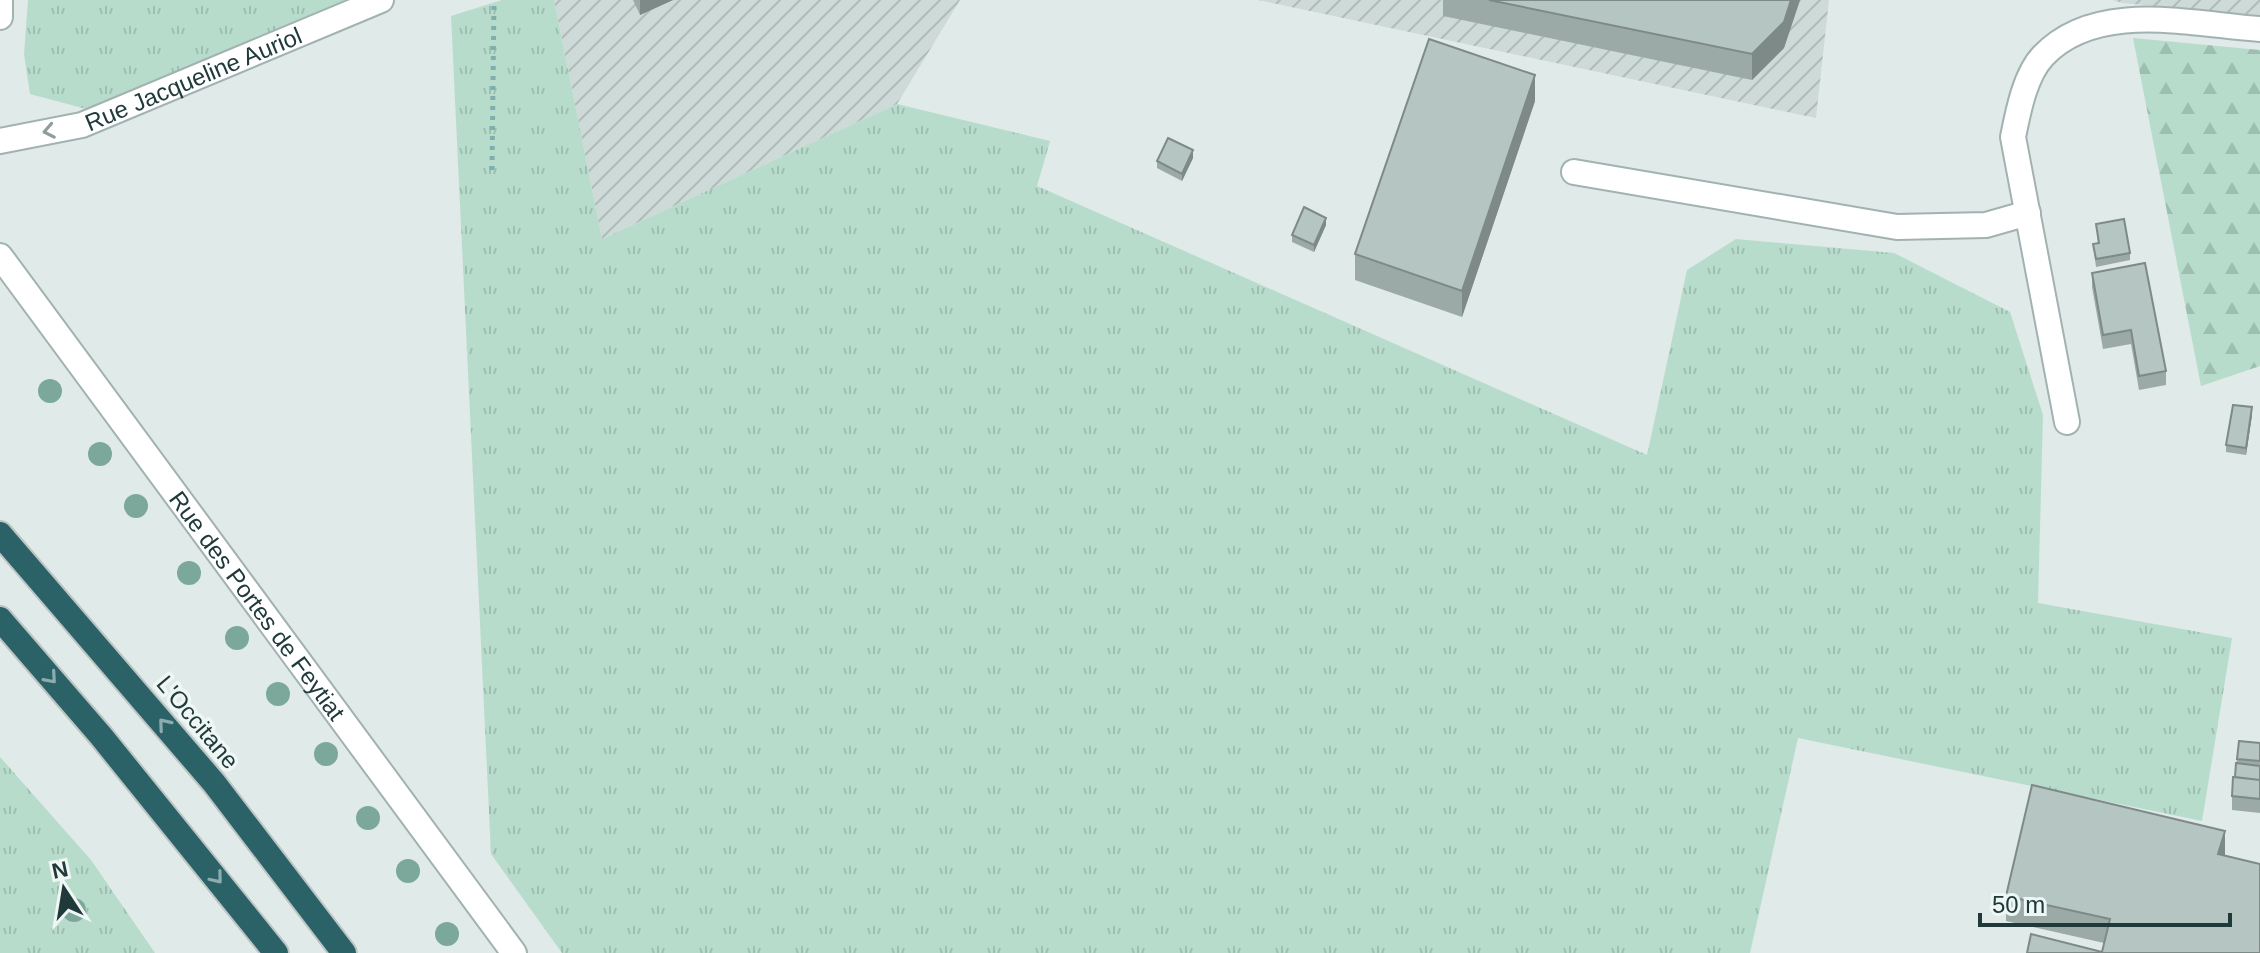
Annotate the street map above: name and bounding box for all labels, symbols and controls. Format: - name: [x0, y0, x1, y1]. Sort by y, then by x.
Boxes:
- street label: Rue Jacqueline Auriol: [81, 21, 306, 136]
- one-way arrow: [42, 122, 56, 139]
- street label: Rue des Portes de Feytiat: [164, 486, 351, 725]
- one-way arrow: [41, 669, 56, 684]
- street label: L'Occitane: [151, 670, 245, 774]
- one-way arrow: [159, 718, 174, 733]
- north arrow: [24, 849, 104, 929]
- text: N: [50, 856, 70, 884]
- one-way arrow: [207, 869, 222, 883]
- scale bar: [1980, 877, 2230, 927]
- text: 50 m: [1992, 891, 2045, 918]

